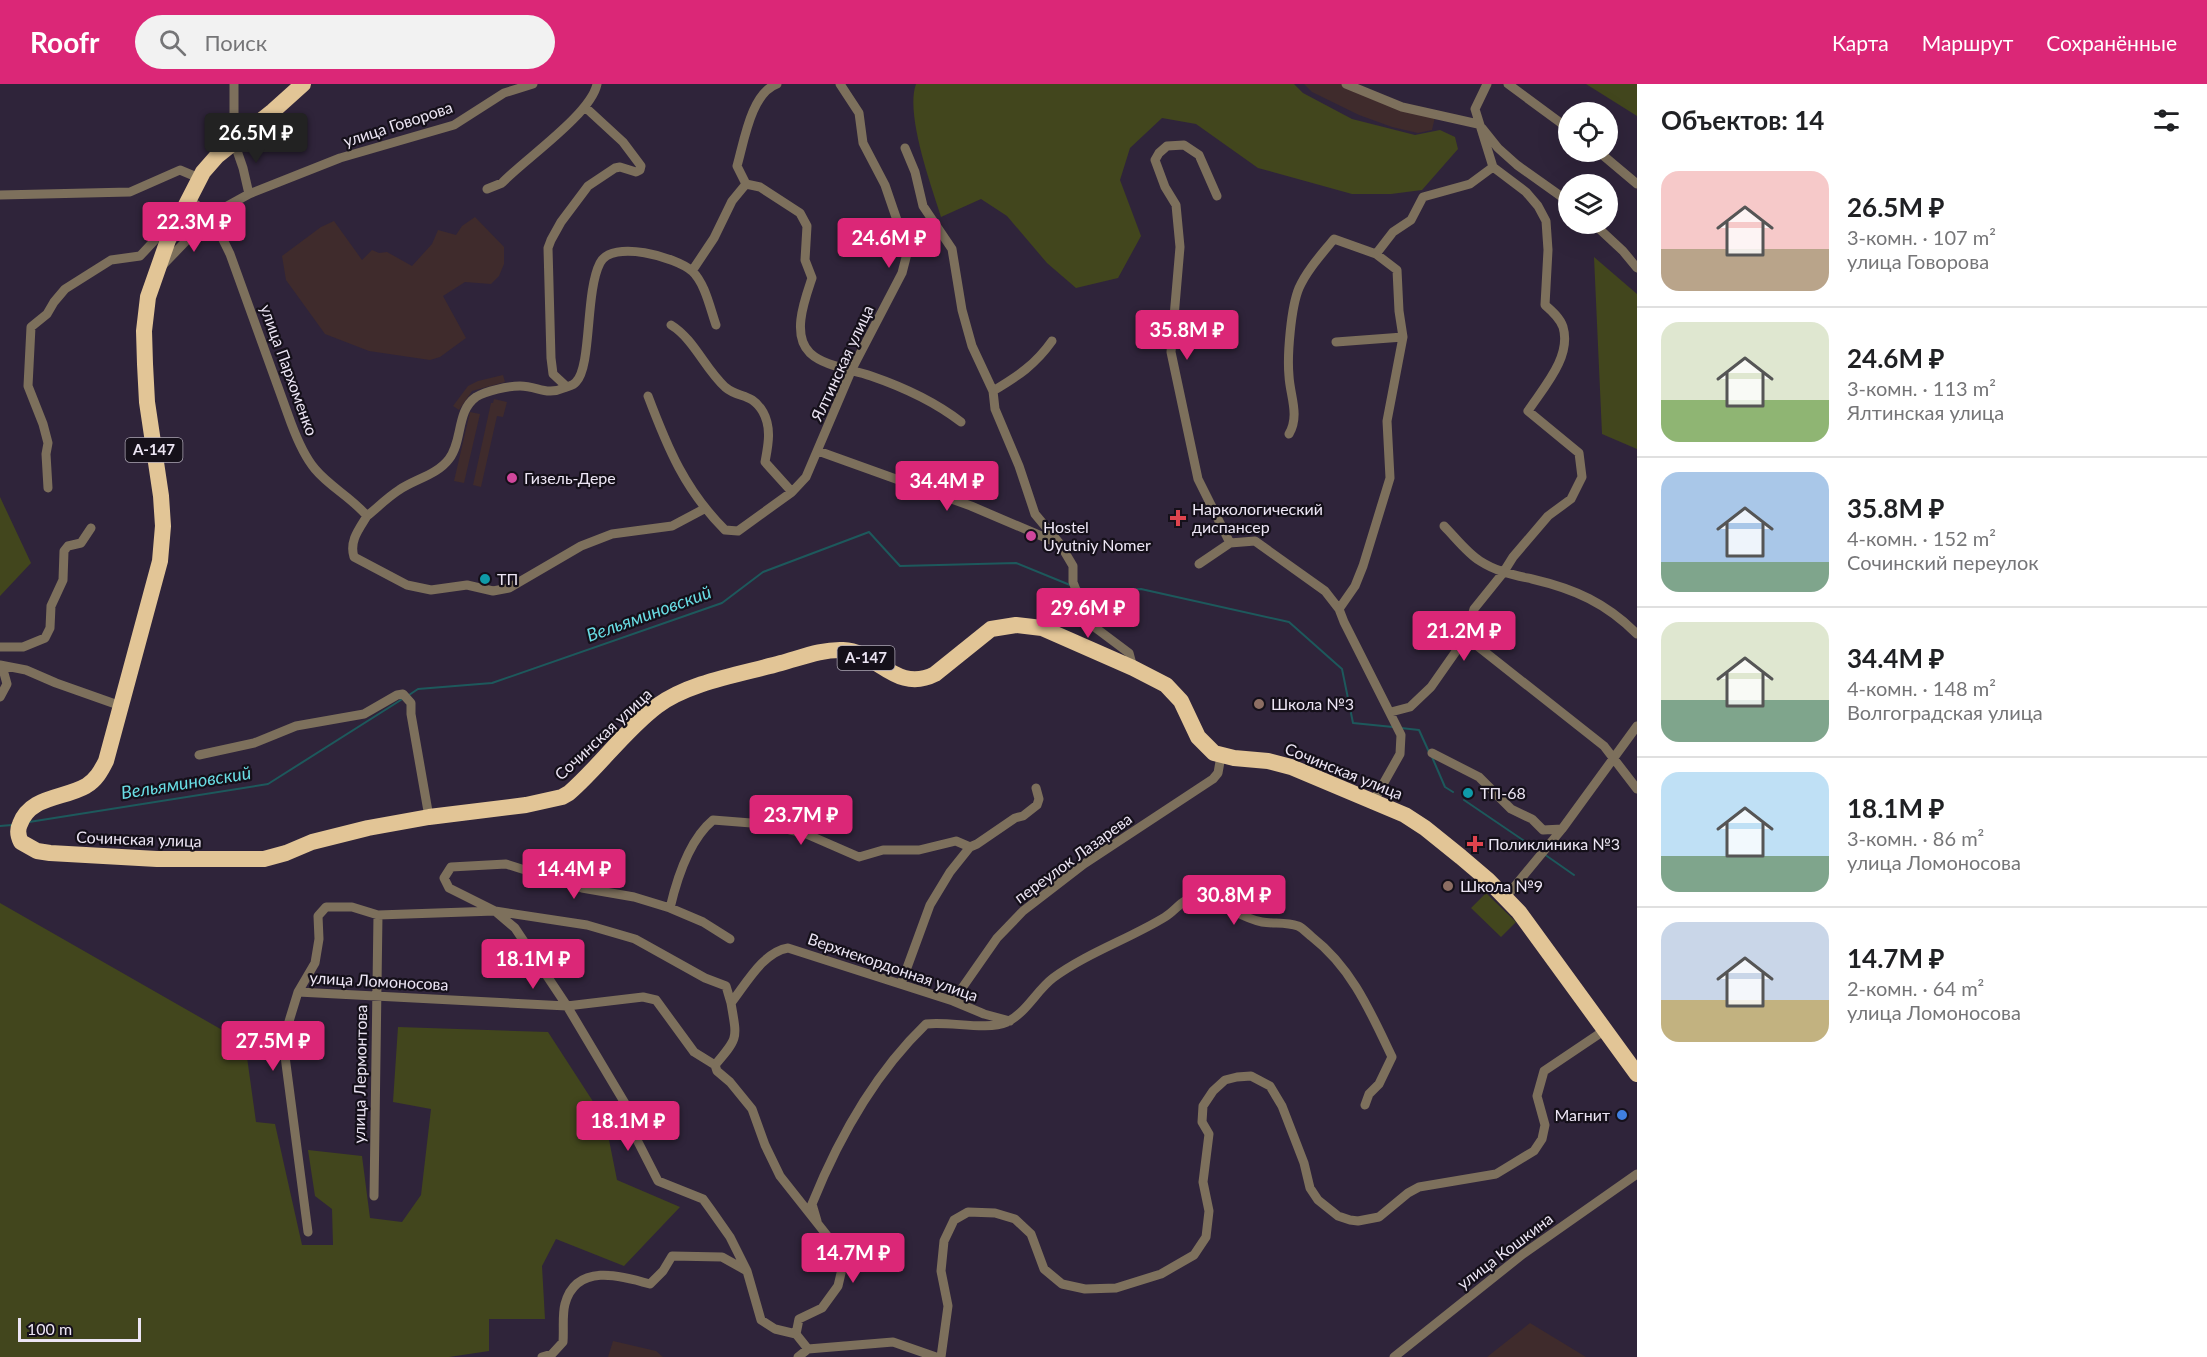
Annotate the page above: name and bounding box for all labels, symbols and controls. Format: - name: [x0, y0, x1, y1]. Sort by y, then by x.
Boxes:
- search box: [135, 15, 555, 69]
- text: Roofr: [30, 25, 99, 59]
- icon: search: [156, 26, 189, 59]
- text: Поиск: [204, 29, 267, 56]
- text: Карта: [1832, 30, 1889, 55]
- text: Маршрут: [1922, 30, 2013, 55]
- text: Сохранённые: [2046, 30, 2177, 55]
- street label: улица Говорова: [341, 97, 455, 150]
- map controls: [1558, 102, 1618, 234]
- button: locate: [1558, 102, 1618, 162]
- text: Объектов: 14: [1661, 104, 1824, 136]
- icon: filters: [2150, 104, 2183, 137]
- pin: 26.5M ₽: [201, 113, 311, 164]
- text: 26.5M ₽: [219, 120, 293, 144]
- button: layers: [1558, 174, 1618, 234]
- text: 26.5M ₽: [1847, 191, 1944, 223]
- icon: home: [1709, 195, 1781, 267]
- pin: 22.3M ₽: [139, 202, 249, 253]
- text: 22.3M ₽: [157, 209, 231, 233]
- pin: 24.6M ₽: [834, 218, 944, 269]
- text: 24.6M ₽: [852, 225, 926, 249]
- text: 3-комн. · 107 m²: [1847, 225, 1996, 249]
- text: улица Говорова: [1847, 249, 1989, 273]
- street label: улица Пархоменко: [257, 302, 322, 438]
- street label: Ялтинская улица: [806, 302, 877, 425]
- pin: 35.8M ₽: [1132, 310, 1242, 361]
- text: 35.8M ₽: [1150, 317, 1224, 341]
- text: 24.6M ₽: [1847, 342, 1944, 374]
- icon: home: [1709, 346, 1781, 418]
- text: 3-комн. · 113 m²: [1847, 376, 1996, 400]
- text: Ялтинская улица: [1847, 400, 2004, 424]
- road number: А-147: [126, 438, 182, 462]
- pin: 34.4M ₽: [892, 461, 1002, 512]
- place label: Гизель-Дере: [524, 468, 616, 487]
- text: 34.4M ₽: [910, 468, 984, 492]
- marker: Гизель-Дере: [505, 471, 519, 485]
- text: 35.8M ₽: [1847, 492, 1944, 524]
- icon: home: [1709, 496, 1781, 568]
- place label: Наркологический диспансер: [1192, 499, 1323, 536]
- marker: Наркологический диспансер: [1169, 509, 1187, 527]
- place label: Hostel Uyutniy Nomer: [1043, 517, 1151, 554]
- text: 4-комн. · 152 m²: [1847, 526, 1996, 550]
- marker: Hostel Uyutniy Nomer: [1024, 529, 1038, 543]
- text: Сочинский переулок: [1847, 550, 2039, 574]
- place label: ТП: [497, 569, 518, 588]
- marker: ТП: [478, 572, 492, 586]
- water label: Вельяминовский: [583, 580, 714, 646]
- pin: 29.6M ₽: [1033, 588, 1143, 639]
- text: 29.6M ₽: [1051, 595, 1125, 619]
- pin: 21.2M ₽: [1409, 611, 1519, 662]
- text: 21.2M ₽: [1427, 618, 1501, 642]
- text: 34.4M ₽: [1847, 642, 1944, 674]
- road number: А-147: [838, 646, 894, 670]
- icon: home: [1709, 646, 1781, 718]
- text: 4-комн. · 148 m²: [1847, 676, 1996, 700]
- street label: Сочинская улица: [550, 684, 655, 783]
- place label: Школа №3: [1271, 694, 1354, 713]
- marker: Школа №3: [1252, 697, 1266, 711]
- text: Волгоградская улица: [1847, 700, 2043, 724]
- street label: Сочинская улица: [1282, 738, 1406, 803]
- water label: Вельяминовский: [119, 761, 252, 803]
- place label: ТП-68: [1480, 783, 1526, 802]
- marker: ТП-68: [1461, 786, 1475, 800]
- text: 18.1M ₽: [1847, 792, 1944, 824]
- pin: 23.7M ₽: [746, 795, 856, 846]
- icon: home: [1709, 796, 1781, 868]
- text: 23.7M ₽: [764, 802, 838, 826]
- street label: переулок Лазарева: [1010, 809, 1135, 907]
- text: 3-комн. · 86 m²: [1847, 826, 1984, 850]
- street label: Сочинская улица: [76, 827, 202, 850]
- place label: Поликлиника №3: [1488, 834, 1620, 853]
- marker: Поликлиника №3: [1466, 835, 1484, 853]
- pin: 14.4M ₽: [519, 849, 629, 900]
- text: улица Ломоносова: [1847, 850, 2021, 874]
- text: 14.4M ₽: [537, 856, 611, 880]
- pin: 30.8M ₽: [1179, 875, 1289, 926]
- place label: Школа №9: [1460, 876, 1543, 895]
- marker: Школа №9: [1441, 879, 1455, 893]
- text: 30.8M ₽: [1197, 882, 1271, 906]
- street label: Верхнекордонная улица: [805, 928, 981, 1005]
- pin: 18.1M ₽: [478, 939, 588, 990]
- text: 14.7M ₽: [1847, 942, 1944, 974]
- text: 18.1M ₽: [496, 946, 570, 970]
- icon: home: [1709, 946, 1781, 1018]
- street label: улица Ломоносова: [309, 967, 449, 994]
- text: 2-комн. · 64 m²: [1847, 976, 1984, 1000]
- text: улица Ломоносова: [1847, 1000, 2021, 1024]
- street label: улица Лермонтова: [349, 1005, 370, 1143]
- pin: 27.5M ₽: [218, 1021, 328, 1072]
- text: 27.5M ₽: [236, 1028, 310, 1052]
- pin: 18.1M ₽: [573, 1101, 683, 1152]
- place label: Магнит: [1555, 1105, 1610, 1124]
- text: 18.1M ₽: [591, 1108, 665, 1132]
- marker: Магнит: [1615, 1108, 1629, 1122]
- street label: улица Кошкина: [1453, 1209, 1556, 1293]
- pin: 14.7M ₽: [798, 1233, 908, 1284]
- text: 14.7M ₽: [816, 1240, 890, 1264]
- scale bar: [18, 1315, 141, 1342]
- text: 100 m: [27, 1319, 72, 1338]

